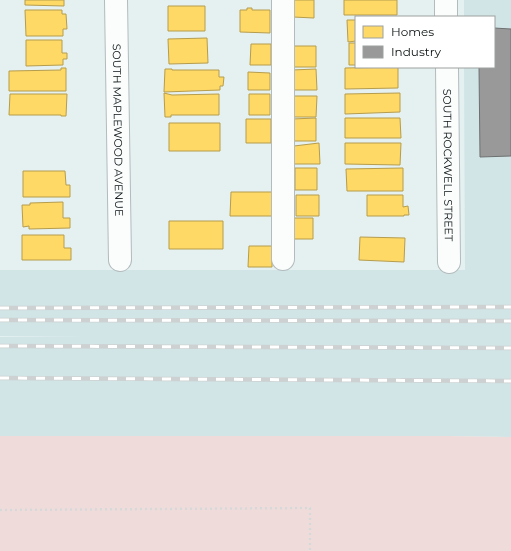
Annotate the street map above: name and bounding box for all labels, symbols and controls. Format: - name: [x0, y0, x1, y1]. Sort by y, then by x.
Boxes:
- legend: [355, 16, 495, 68]
- text: Homes: [391, 24, 434, 39]
- street label: SOUTH MAPLEWOOD AVENUE: [110, 44, 126, 216]
- text: Industry: [391, 44, 441, 59]
- street label: SOUTH ROCKWELL STREET: [440, 89, 456, 242]

